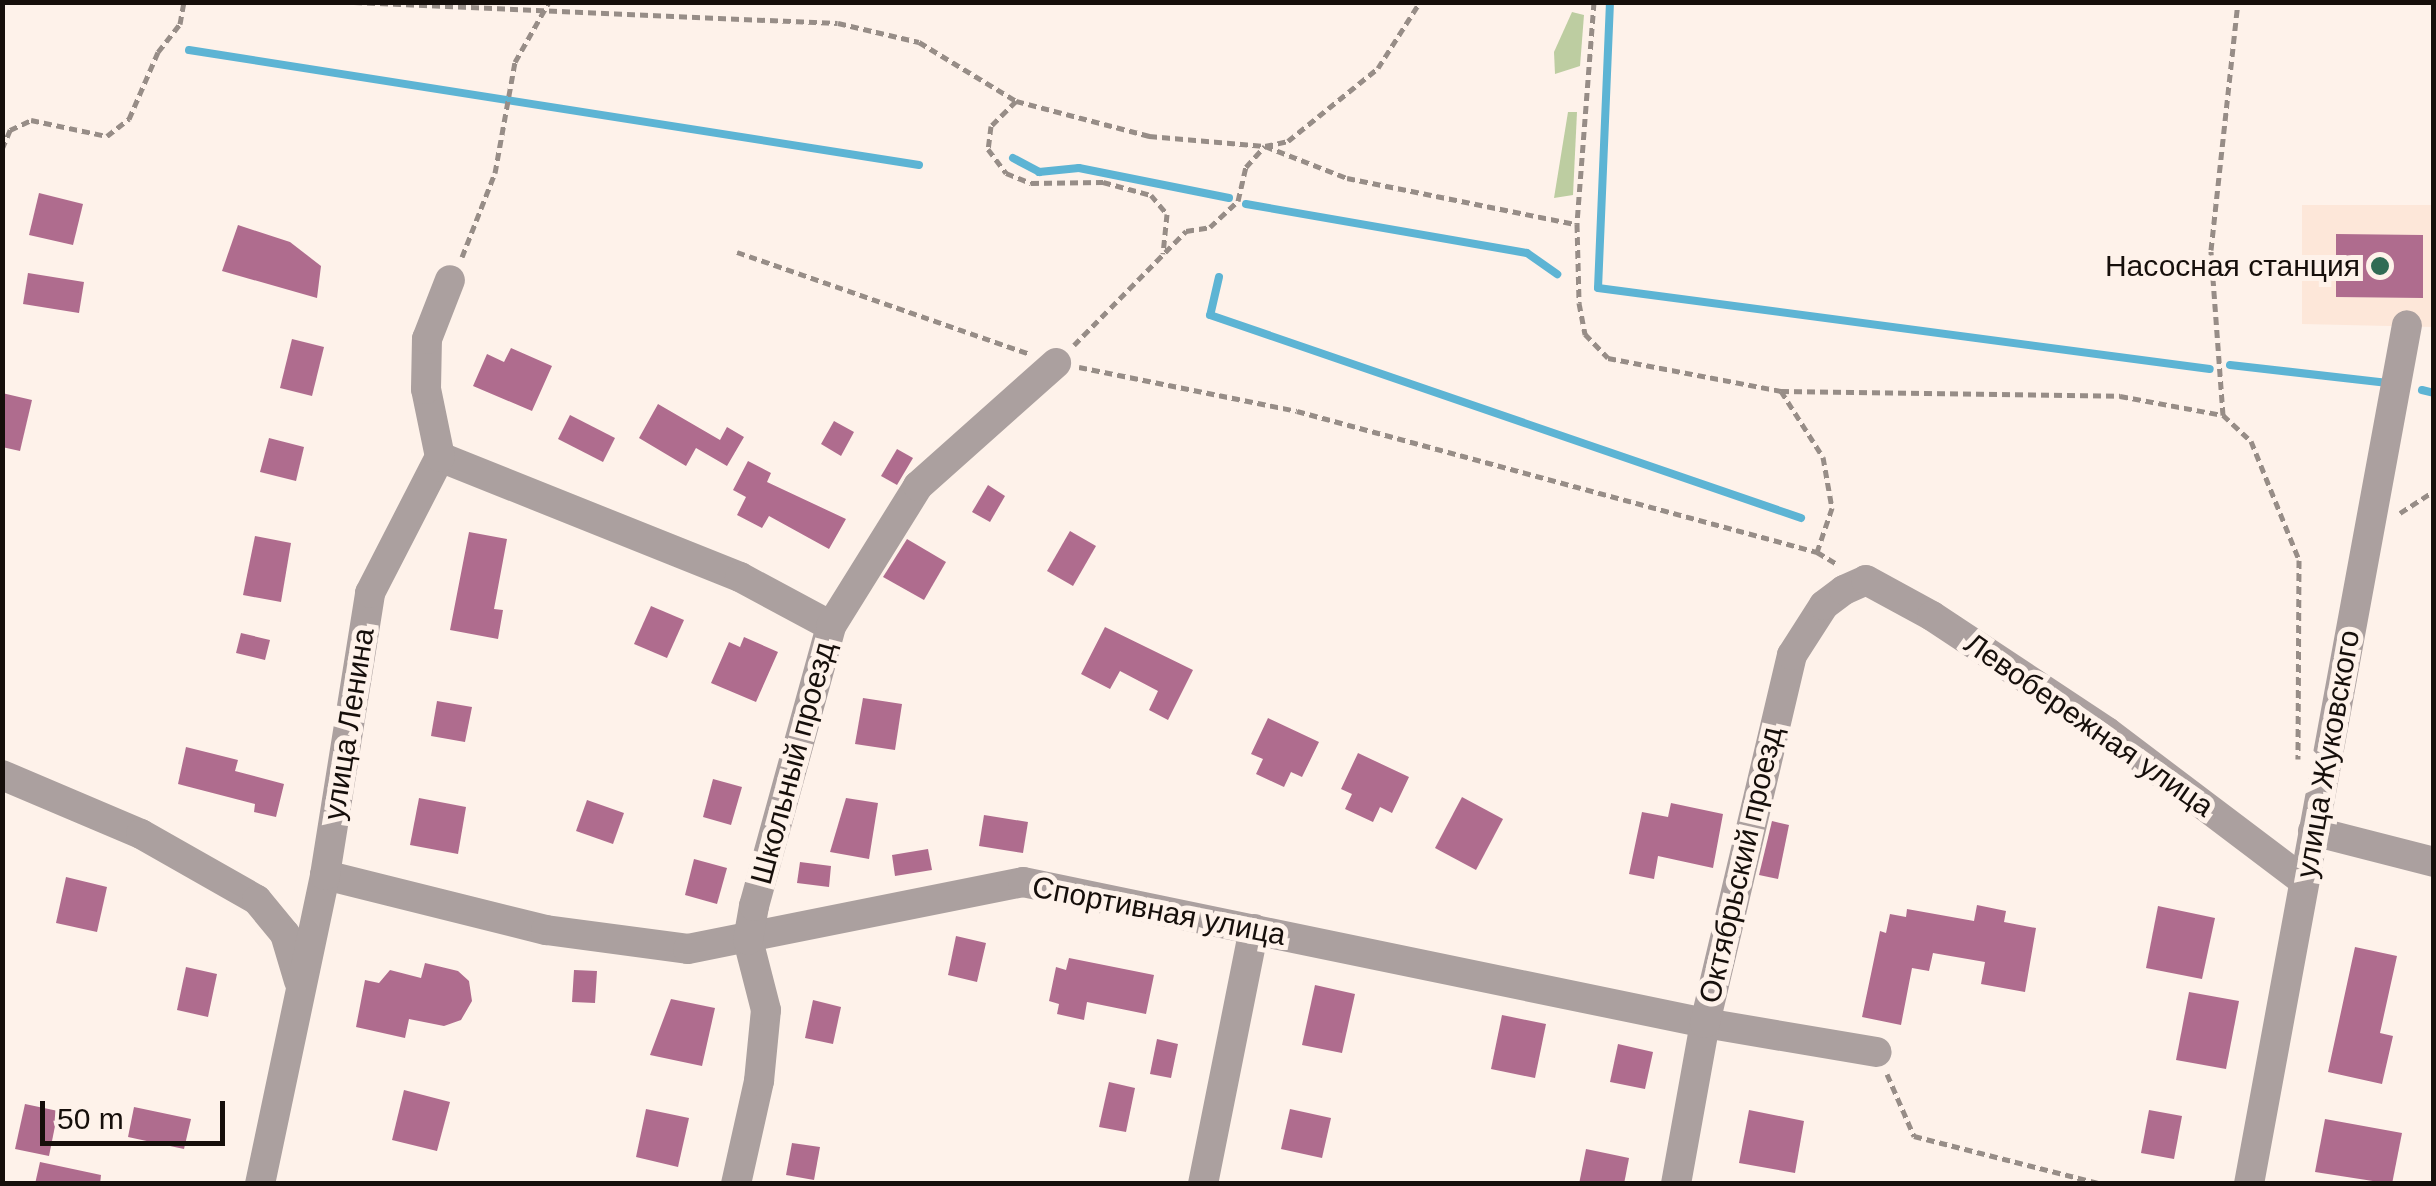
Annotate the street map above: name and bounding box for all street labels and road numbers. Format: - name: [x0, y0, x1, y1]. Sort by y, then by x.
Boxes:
- street label: улица Ленина: [316, 625, 382, 823]
- street label: Левобережная улица: [1958, 625, 2220, 825]
- street label: улица Жуковского: [2288, 627, 2368, 881]
- street label: Школьный проезд: [743, 638, 843, 888]
- street label: Октябрьский проезд: [1692, 723, 1790, 1007]
- street label: Спортивная улица: [1029, 869, 1289, 953]

